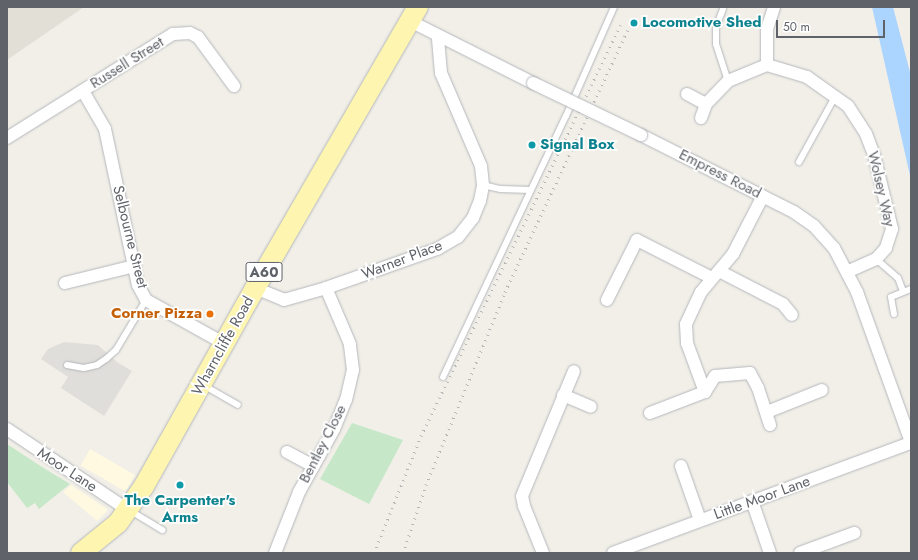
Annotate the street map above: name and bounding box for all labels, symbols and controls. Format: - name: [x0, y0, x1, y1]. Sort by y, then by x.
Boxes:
- scale bar: [778, 12, 887, 38]
- place label: Locomotive Shed: [642, 14, 762, 32]
- marker: Locomotive Shed: [629, 18, 639, 28]
- text: 50 m: [783, 18, 810, 36]
- street label: Russell Street: [87, 33, 167, 93]
- place label: Signal Box: [540, 136, 614, 154]
- marker: Signal Box: [527, 140, 537, 150]
- street label: Empress Road: [676, 146, 764, 202]
- street label: Wolsey Way: [864, 149, 898, 229]
- street label: Selbourne Street: [109, 184, 151, 290]
- street label: Warner Place: [359, 236, 445, 284]
- road number: A60: [245, 260, 283, 284]
- street label: Wharncliffe Road: [188, 293, 258, 399]
- place label: Corner Pizza: [111, 305, 202, 323]
- marker: Corner Pizza: [205, 309, 215, 319]
- street label: Bentley Close: [296, 402, 350, 486]
- street label: Moor Lane: [34, 444, 100, 496]
- street label: Little Moor Lane: [711, 472, 813, 524]
- marker: The Carpenter's Arms: [175, 480, 185, 490]
- place label: The Carpenter's Arms: [125, 491, 235, 526]

